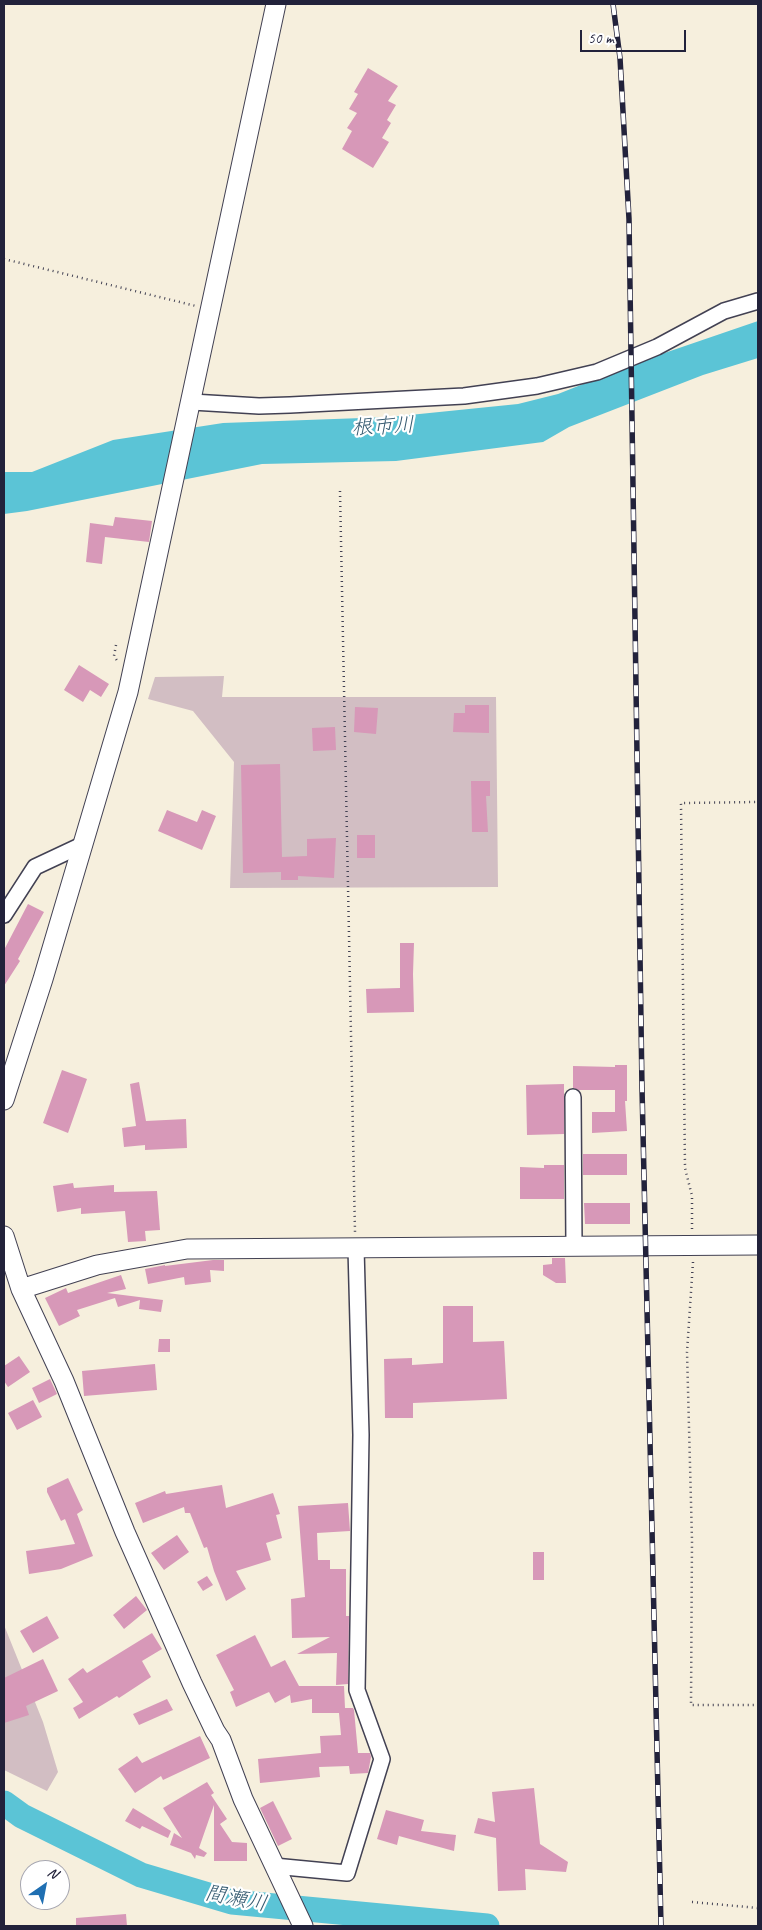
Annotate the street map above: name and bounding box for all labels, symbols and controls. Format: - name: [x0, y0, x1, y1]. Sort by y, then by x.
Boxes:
- scale bar: [582, 20, 688, 52]
- text: 50 m: [588, 29, 614, 48]
- water label: 根市川: [351, 413, 415, 441]
- north arrow: [20, 1860, 70, 1910]
- text: N: [45, 1863, 61, 1882]
- water label: 間瀬川: [203, 1881, 269, 1917]

